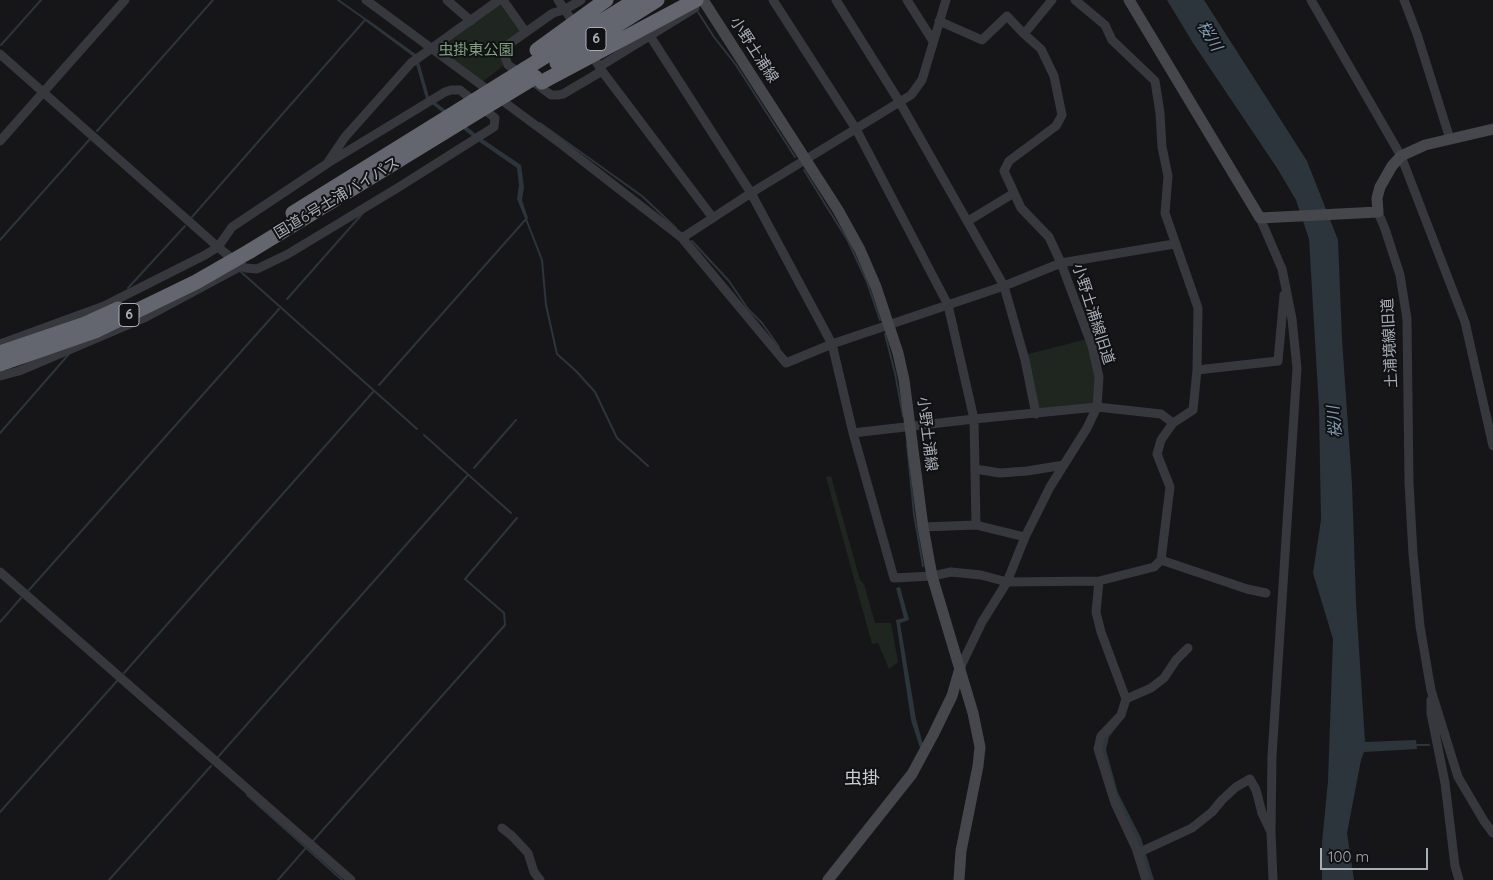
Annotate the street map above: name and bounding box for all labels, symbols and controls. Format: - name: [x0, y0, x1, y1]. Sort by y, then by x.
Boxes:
- street label: 小野土浦線: [726, 14, 782, 86]
- water label: 桜川: [1193, 17, 1225, 55]
- road number: 6: [586, 28, 606, 50]
- park label: 虫掛東公園: [439, 41, 513, 59]
- street label: 国道6号土浦バイパス: [271, 153, 403, 243]
- street label: 小野土浦線旧道: [1068, 261, 1118, 367]
- street label: 土浦境線旧道: [1379, 298, 1401, 388]
- road number: 6: [119, 304, 139, 326]
- street label: 小野土浦線: [913, 396, 941, 472]
- water label: 桜川: [1324, 405, 1346, 439]
- district label: 虫掛: [844, 768, 880, 790]
- scale bar: [1323, 838, 1430, 870]
- text: 100 m: [1328, 847, 1369, 866]

